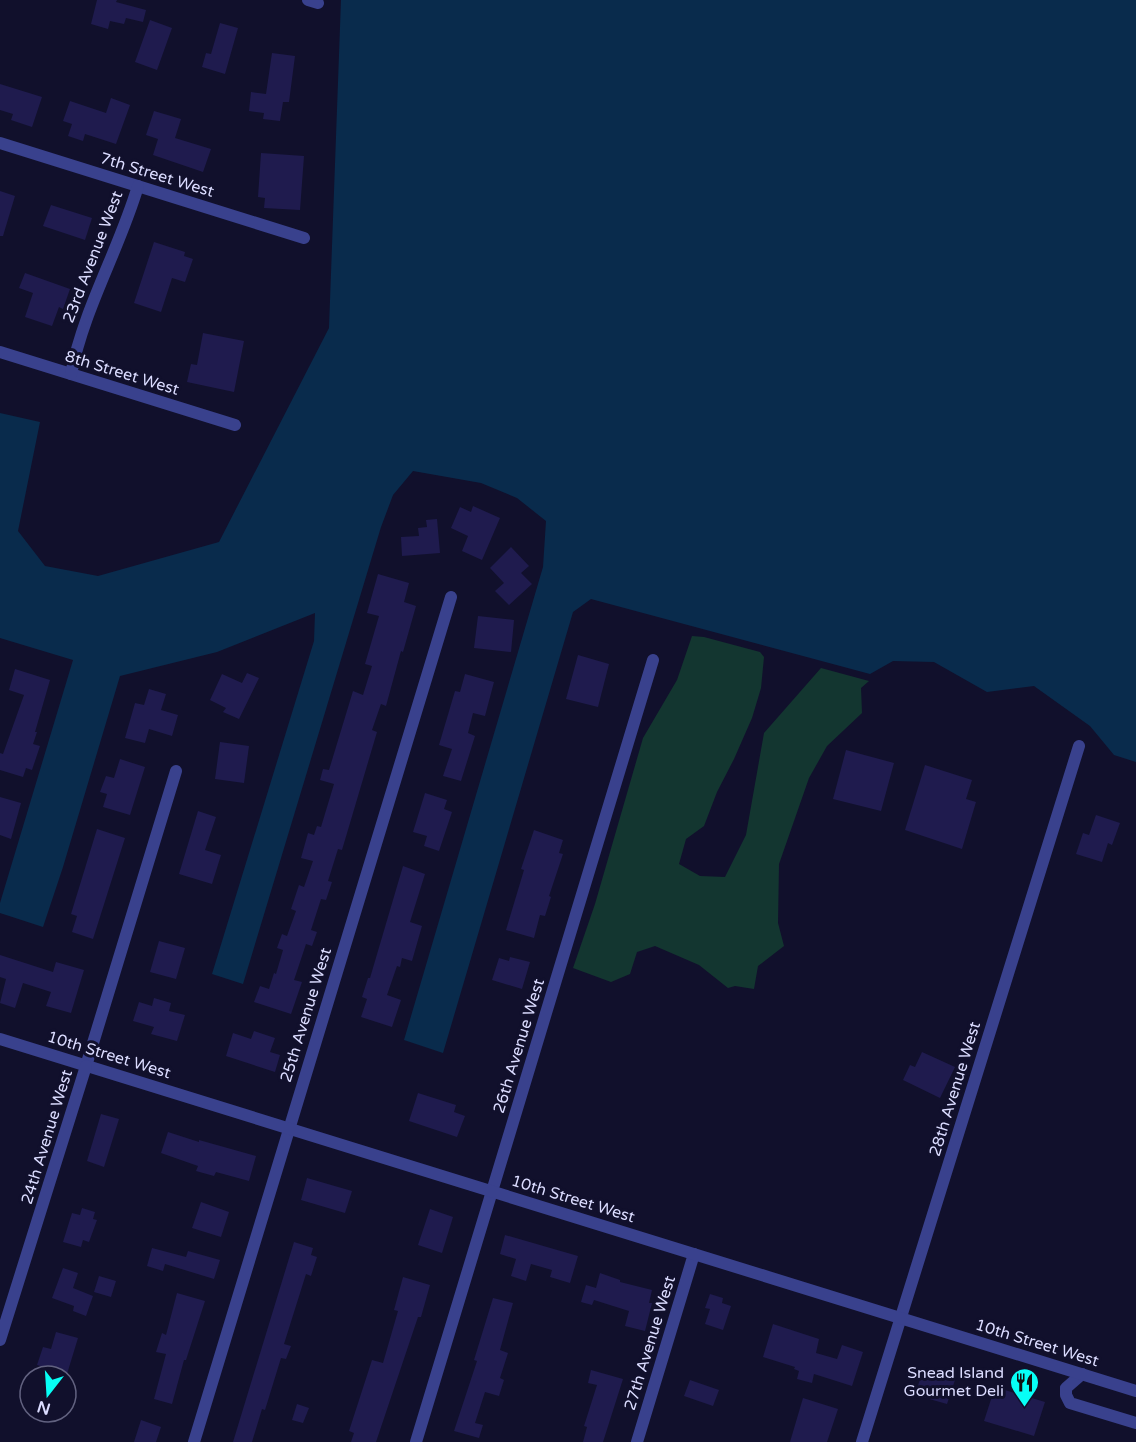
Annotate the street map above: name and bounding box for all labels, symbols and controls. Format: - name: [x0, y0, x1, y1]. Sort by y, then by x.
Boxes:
- street label: 7th Street West: [98, 148, 216, 202]
- street label: 23rd Avenue West: [59, 188, 127, 326]
- street label: 8th Street West: [63, 346, 181, 400]
- street label: 25th Avenue West: [276, 945, 336, 1085]
- street label: 26th Avenue West: [489, 976, 549, 1116]
- street label: 28th Avenue West: [925, 1019, 985, 1159]
- street label: 10th Street West: [45, 1027, 173, 1083]
- street label: 24th Avenue West: [17, 1067, 77, 1207]
- street label: 10th Street West: [509, 1171, 637, 1227]
- street label: 27th Avenue West: [620, 1273, 680, 1413]
- street label: 10th Street West: [973, 1315, 1101, 1371]
- place label: Snead Island Gourmet Deli: [904, 1363, 1004, 1401]
- north arrow: [18, 1364, 78, 1424]
- restaurant icon: Snead Island Gourmet Deli: [1009, 1366, 1041, 1408]
- text: N: [35, 1396, 53, 1419]

